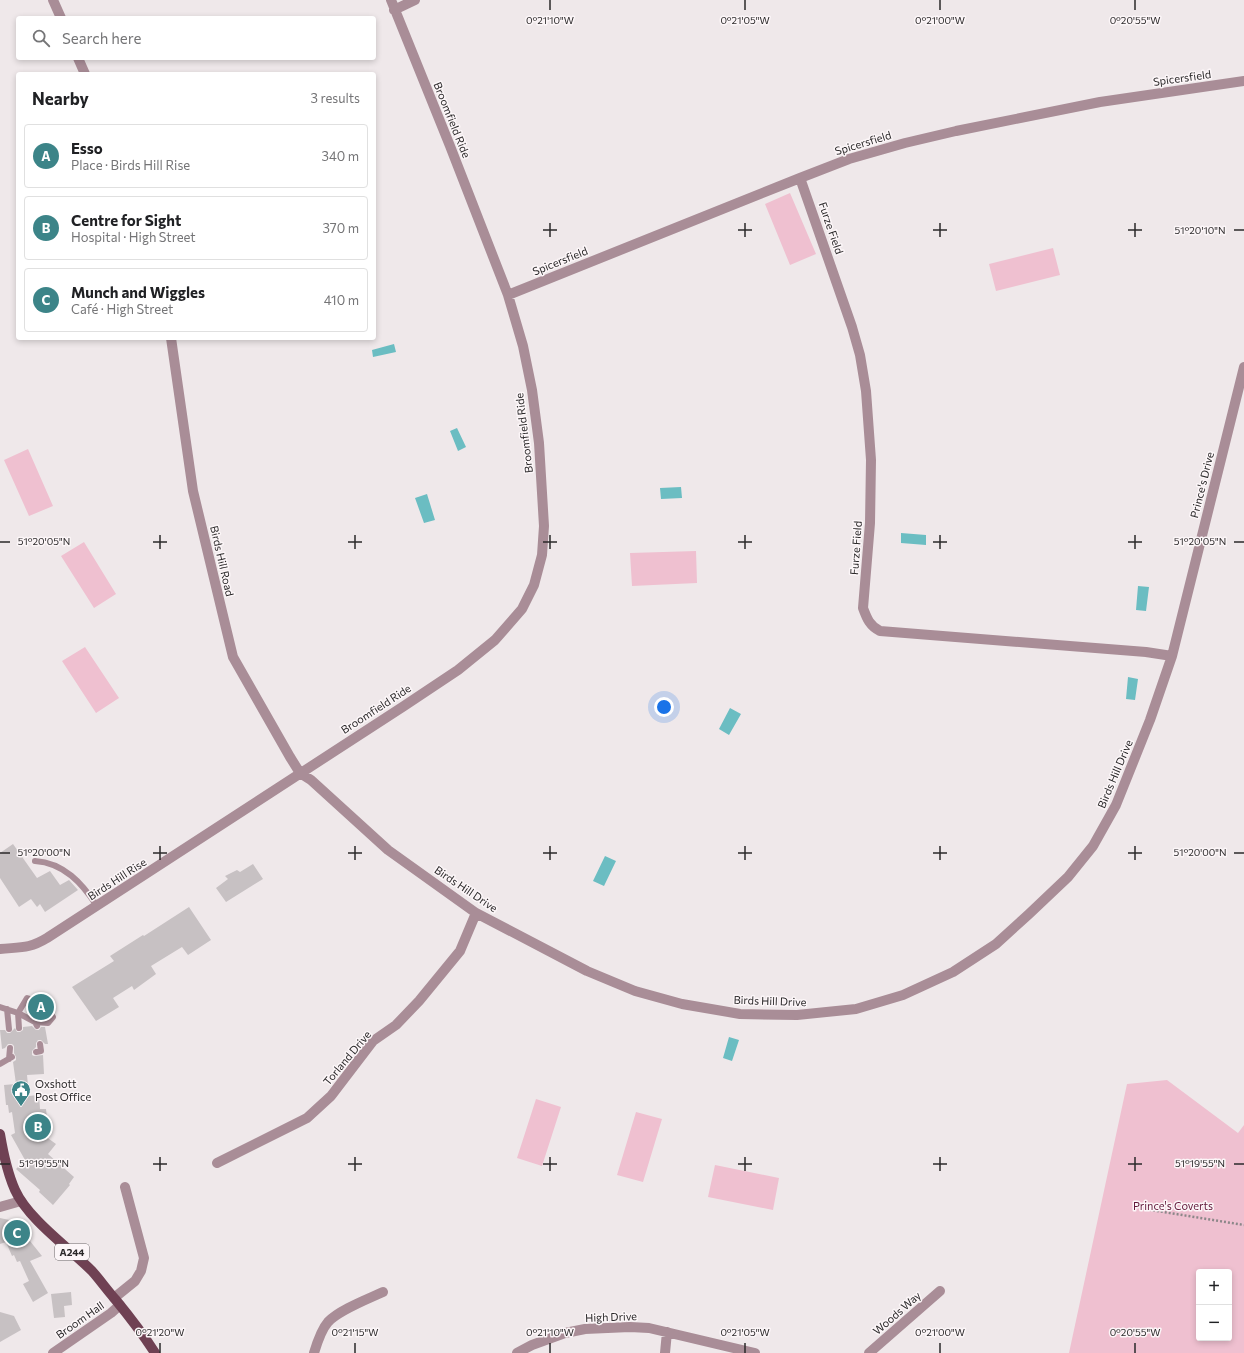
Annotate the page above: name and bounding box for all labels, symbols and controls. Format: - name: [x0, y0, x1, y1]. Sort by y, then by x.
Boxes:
- text: 0°21'10"W: [526, 14, 574, 26]
- text: 0°21'05"W: [720, 14, 770, 26]
- text: 0°21'00"W: [915, 14, 965, 26]
- text: 0°20'55"W: [1110, 14, 1160, 26]
- search box: [16, 16, 376, 60]
- icon: search: [30, 27, 52, 49]
- text: Search here: [62, 29, 141, 47]
- street label: Spicersfield: [1152, 67, 1212, 88]
- street label: Broomfield Ride: [431, 80, 474, 160]
- text: Nearby: [32, 88, 89, 109]
- text: 3 results: [311, 90, 360, 106]
- street label: Spicersfield: [833, 128, 893, 157]
- text: Esso: [71, 139, 103, 157]
- text: A: [41, 148, 51, 164]
- text: 340 m: [321, 148, 359, 164]
- text: Place · Birds Hill Rise: [71, 157, 190, 173]
- street label: Furze Field: [817, 200, 846, 256]
- text: Centre for Sight: [71, 211, 181, 229]
- text: B: [42, 220, 50, 236]
- text: 370 m: [322, 220, 359, 236]
- text: 51°20'10"N: [1175, 224, 1225, 236]
- text: Hospital · High Street: [71, 229, 196, 245]
- street label: Spicersfield: [530, 244, 589, 277]
- text: Munch and Wiggles: [71, 283, 205, 301]
- text: C: [42, 292, 50, 308]
- text: 410 m: [324, 292, 359, 308]
- text: Café · High Street: [71, 301, 173, 317]
- street label: Broomfield Ride: [512, 392, 535, 474]
- street label: Prince's Drive: [1187, 450, 1216, 519]
- street label: Furze Field: [847, 521, 864, 575]
- street label: Birds Hill Road: [208, 524, 237, 597]
- text: 51°20'05"N: [18, 535, 70, 547]
- text: 51°20'05"N: [1174, 535, 1226, 547]
- street label: Broomfield Ride: [338, 681, 413, 736]
- your location: [654, 697, 674, 717]
- street label: Birds Hill Drive: [1094, 738, 1135, 810]
- text: 51°20'00"N: [17, 846, 71, 858]
- text: 51°20'00"N: [1173, 846, 1227, 858]
- street label: Birds Hill Rise: [85, 855, 149, 902]
- street label: Birds Hill Drive: [432, 863, 500, 914]
- pin: A: [28, 992, 54, 1022]
- street label: Birds Hill Drive: [733, 993, 807, 1008]
- street label: Torland Drive: [320, 1028, 373, 1088]
- place label: Oxshott Post Office: [35, 1077, 91, 1103]
- public building icon: Oxshott Post Office: [10, 1079, 32, 1107]
- pin: B: [25, 1112, 51, 1142]
- text: 51°19'55"N: [19, 1157, 69, 1169]
- text: 51°19'55"N: [1175, 1157, 1225, 1169]
- park label: Prince's Coverts: [1133, 1199, 1213, 1212]
- pin: C: [4, 1218, 30, 1248]
- road number: A244: [55, 1244, 89, 1260]
- map controls: [1196, 1269, 1232, 1341]
- button: +: [1196, 1269, 1232, 1305]
- street label: Woods Way: [870, 1288, 923, 1337]
- street label: Broom Hall: [53, 1298, 106, 1341]
- button: −: [1196, 1305, 1232, 1341]
- street label: High Drive: [585, 1309, 637, 1324]
- text: 0°21'20"W: [135, 1326, 185, 1338]
- text: 0°21'15"W: [332, 1326, 379, 1338]
- text: 0°21'10"W: [526, 1326, 574, 1338]
- text: 0°21'05"W: [720, 1326, 770, 1338]
- text: 0°21'00"W: [915, 1326, 965, 1338]
- text: 0°20'55"W: [1110, 1326, 1160, 1338]

